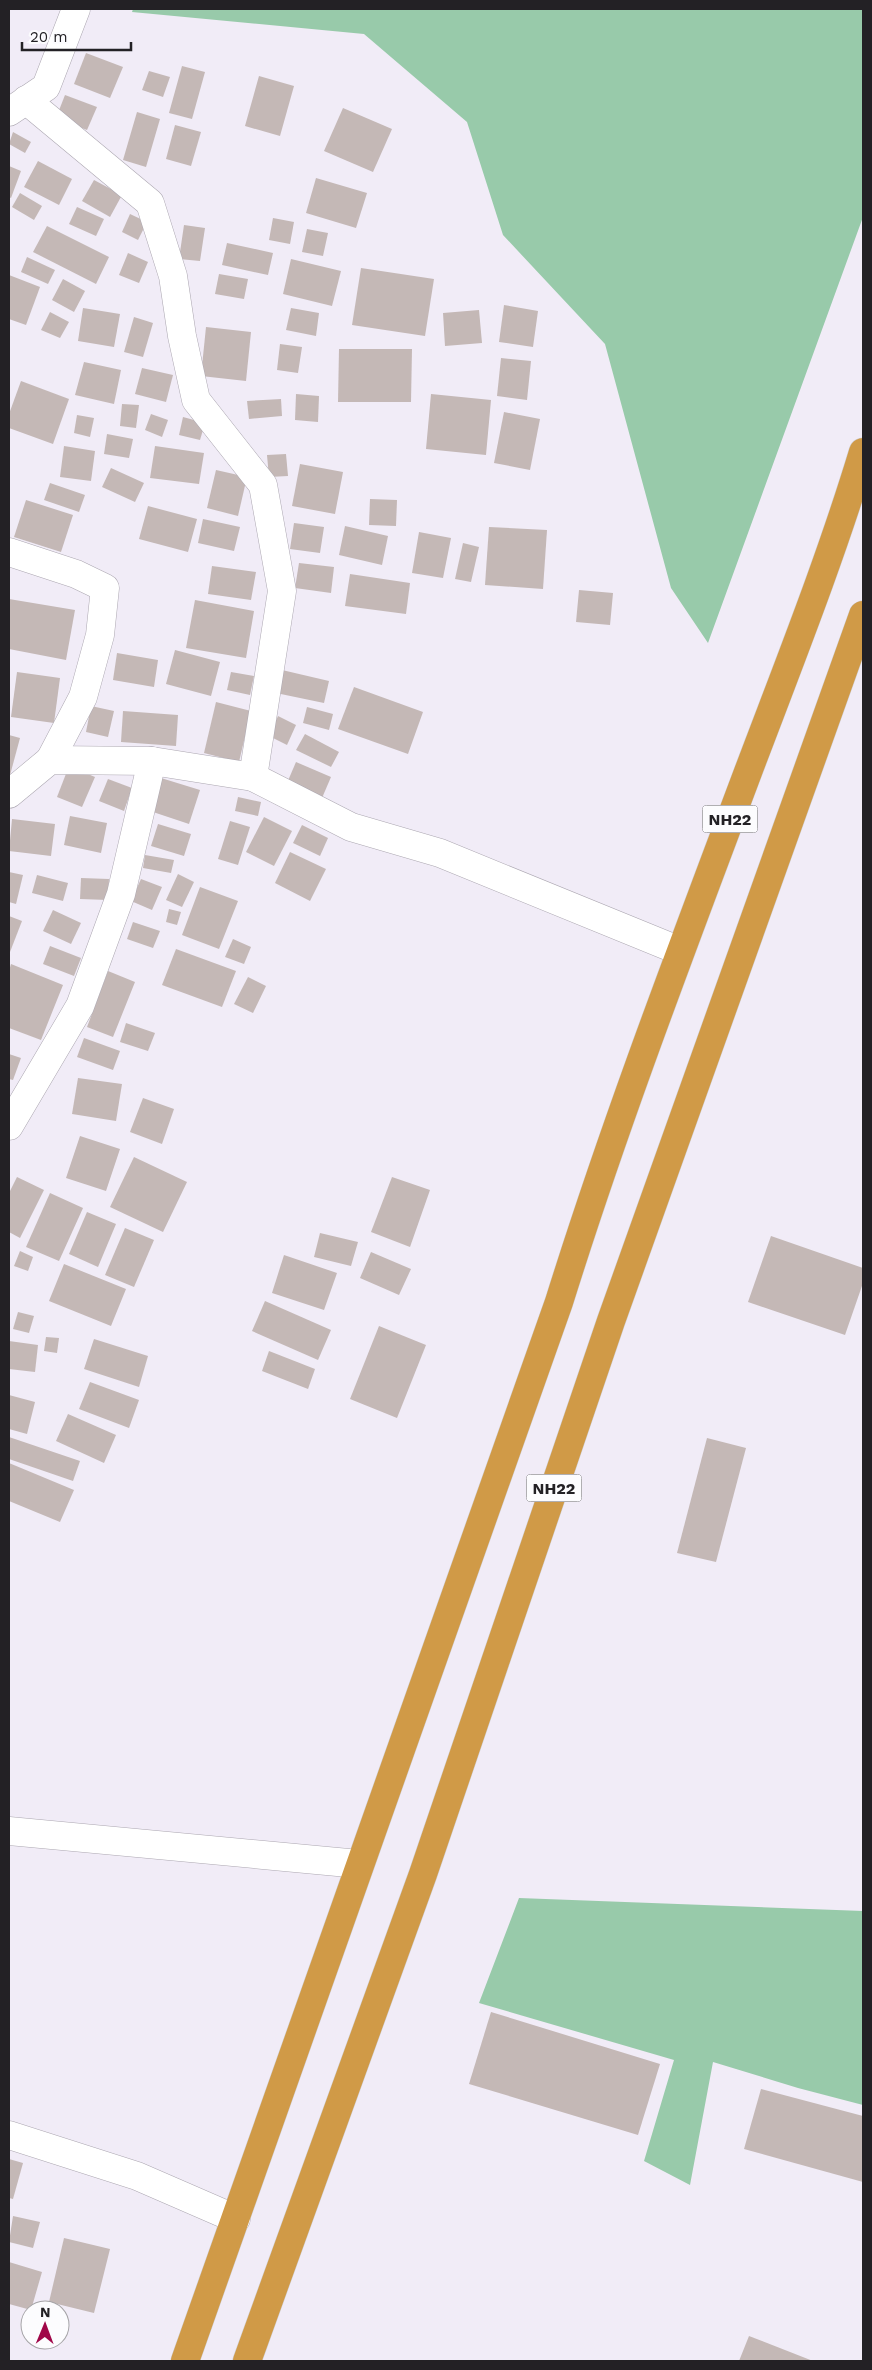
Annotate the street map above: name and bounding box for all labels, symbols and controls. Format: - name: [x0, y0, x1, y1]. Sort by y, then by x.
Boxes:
- scale bar: [22, 20, 131, 52]
- text: 20 m: [30, 28, 68, 46]
- road number: NH22: [702, 806, 758, 832]
- road number: NH22: [526, 1475, 582, 1502]
- north arrow: [20, 2300, 70, 2350]
- text: N: [40, 2304, 51, 2320]

